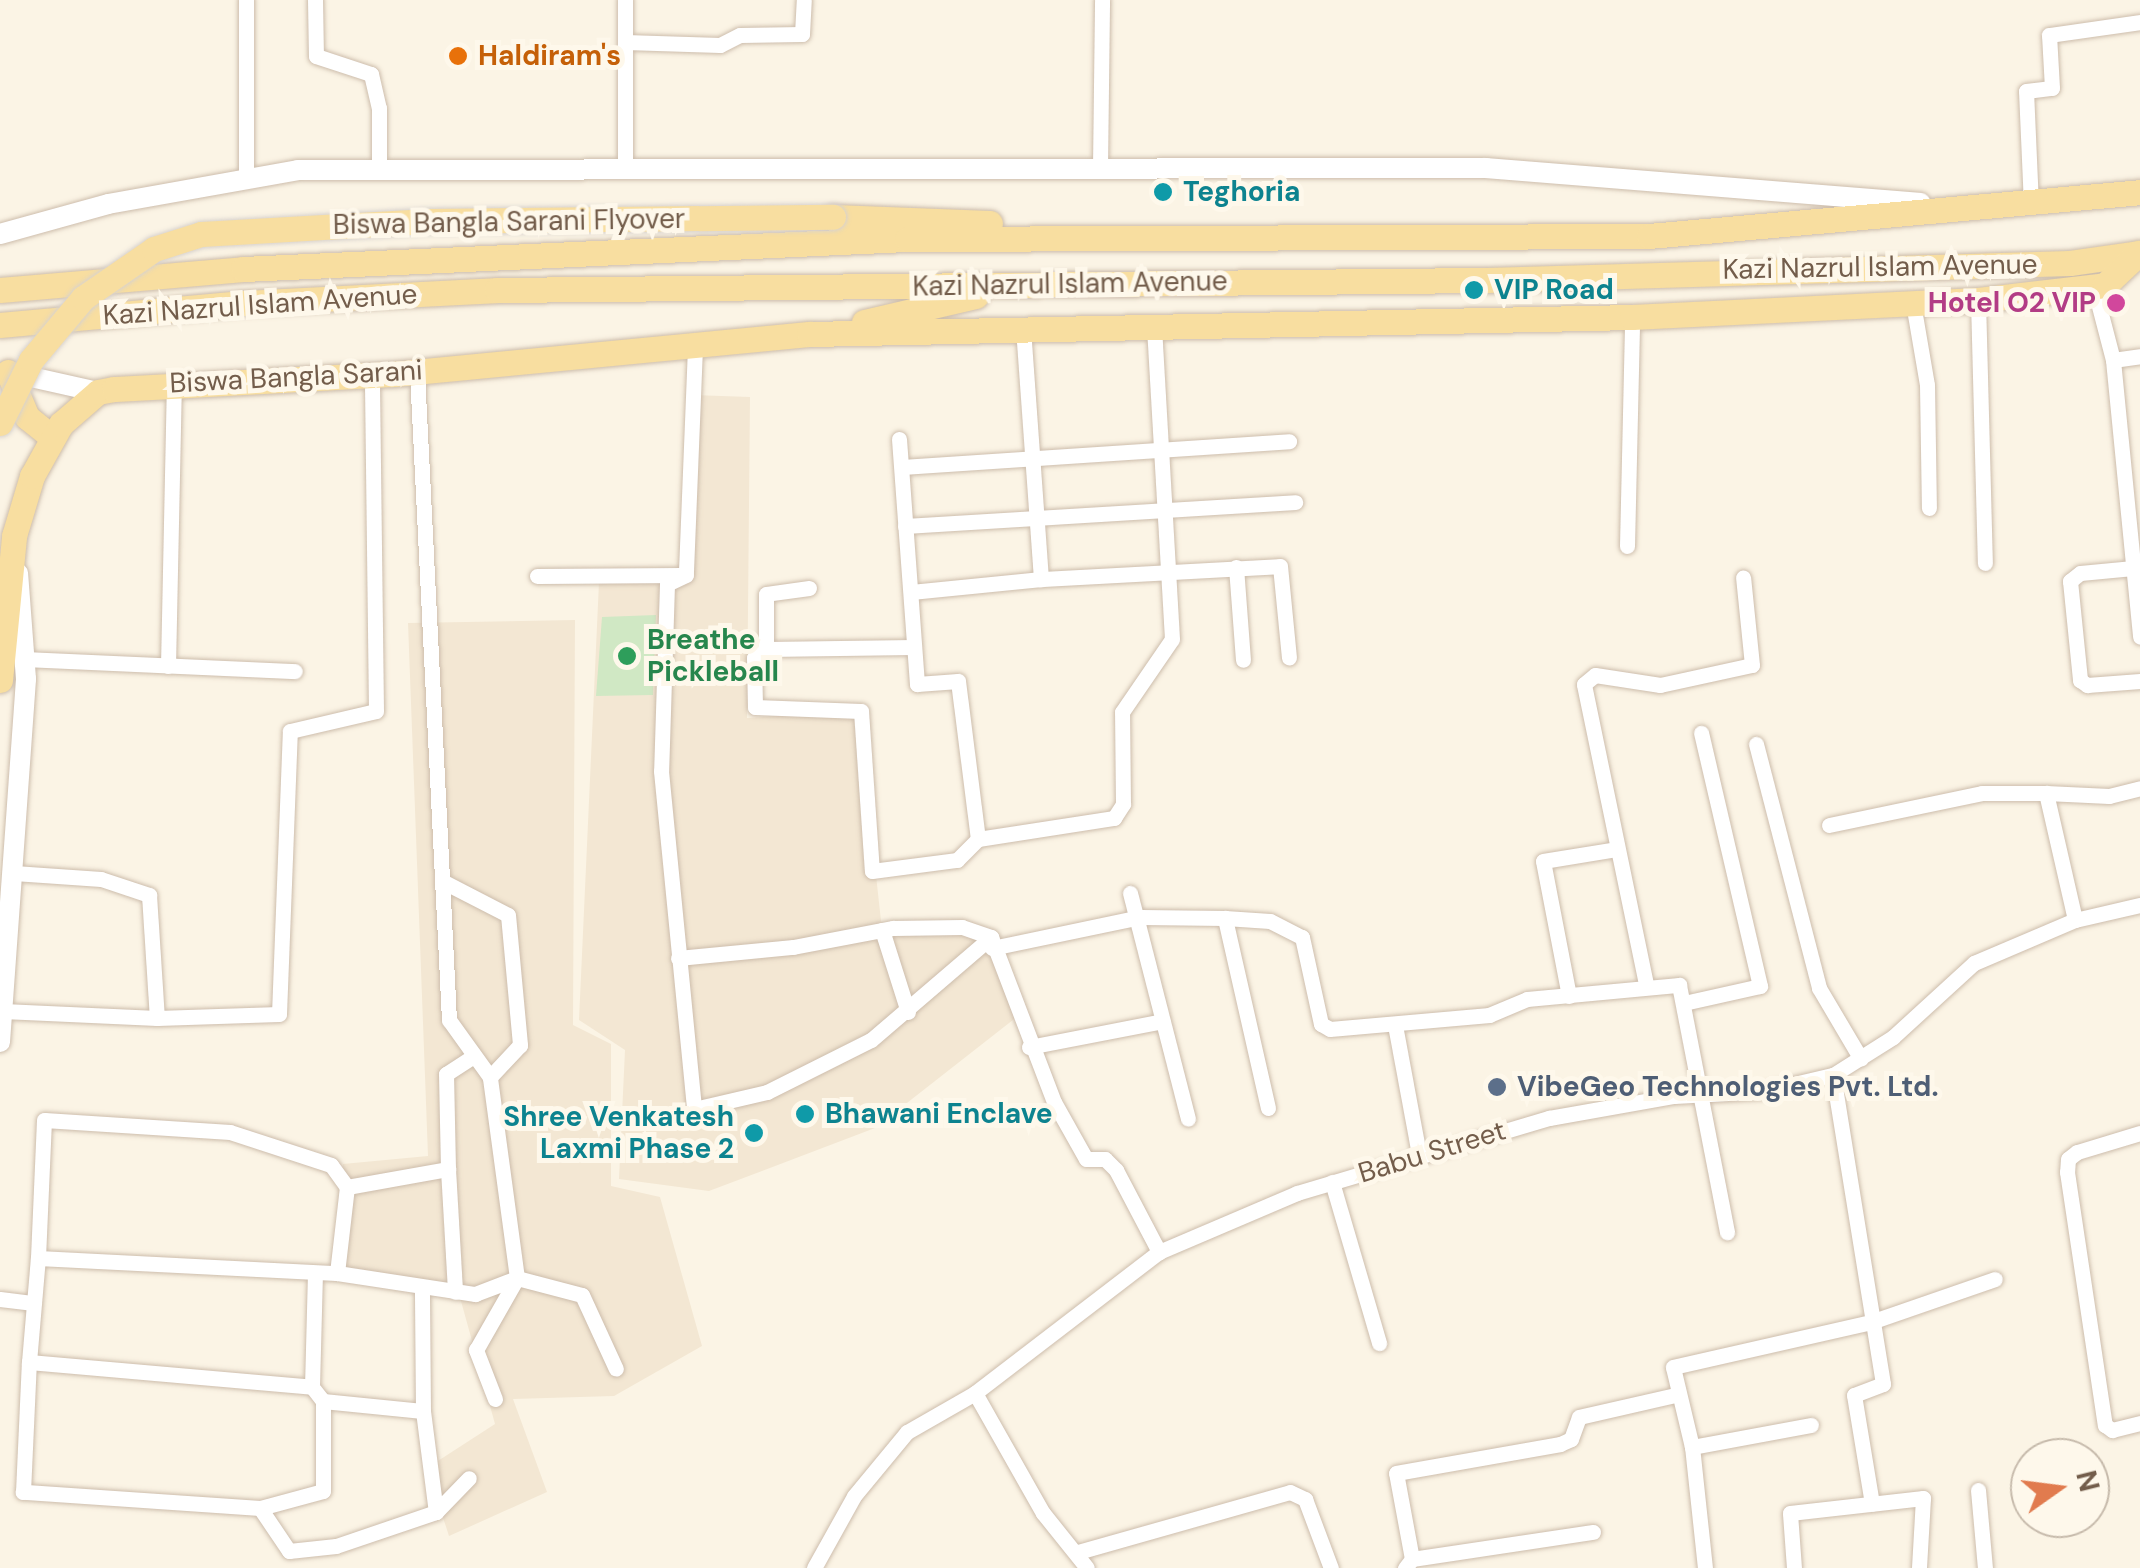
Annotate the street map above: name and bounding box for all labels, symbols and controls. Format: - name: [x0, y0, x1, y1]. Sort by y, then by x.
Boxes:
- place label: Haldiram's: [478, 39, 621, 73]
- marker: Haldiram's: [447, 45, 469, 67]
- place label: Teghoria: [1183, 175, 1300, 209]
- marker: Teghoria: [1152, 181, 1174, 203]
- street label: Biswa Bangla Sarani Flyover: [333, 202, 685, 242]
- street label: Kazi Nazrul Islam Avenue: [1722, 247, 2038, 287]
- street label: Kazi Nazrul Islam Avenue: [912, 264, 1228, 304]
- place label: VIP Road: [1494, 273, 1614, 307]
- street label: Kazi Nazrul Islam Avenue: [102, 277, 418, 333]
- marker: VIP Road: [1463, 279, 1485, 301]
- place label: Hotel O2 VIP: [1928, 286, 2096, 320]
- marker: Hotel O2 VIP: [2105, 292, 2127, 314]
- street label: Biswa Bangla Sarani: [169, 354, 423, 400]
- place label: Breathe Pickleball: [647, 623, 779, 689]
- marker: Breathe Pickleball: [616, 645, 638, 667]
- place label: VibeGeo Technologies Pvt. Ltd.: [1517, 1070, 1939, 1104]
- marker: VibeGeo Technologies Pvt. Ltd.: [1486, 1076, 1508, 1098]
- place label: Bhawani Enclave: [825, 1097, 1053, 1131]
- place label: Shree Venkatesh Laxmi Phase 2: [503, 1100, 734, 1166]
- marker: Bhawani Enclave: [794, 1103, 816, 1125]
- street label: Babu Street: [1354, 1114, 1510, 1190]
- marker: Shree Venkatesh Laxmi Phase 2: [743, 1122, 765, 1144]
- north arrow: [2010, 1438, 2110, 1538]
- text: N: [2067, 1467, 2108, 1495]

